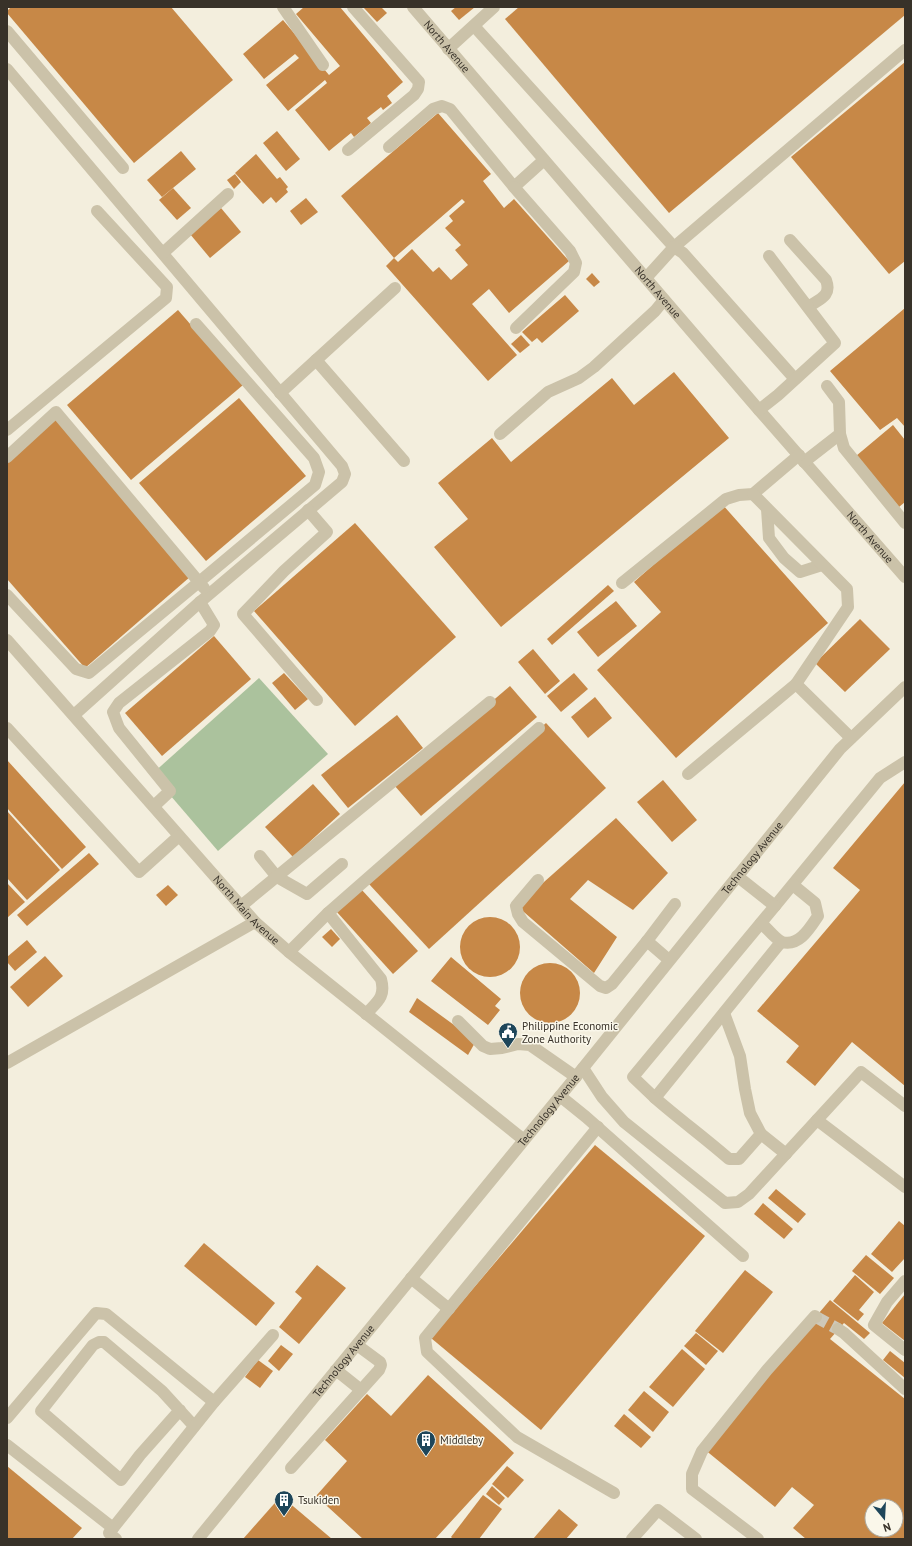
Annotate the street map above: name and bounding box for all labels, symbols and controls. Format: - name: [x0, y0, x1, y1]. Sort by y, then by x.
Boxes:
- street label: North Avenue: [421, 18, 473, 76]
- street label: North Avenue: [632, 263, 684, 321]
- street label: North Avenue: [844, 508, 897, 566]
- street label: Technology Avenue: [719, 818, 786, 897]
- street label: North Main Avenue: [210, 873, 283, 948]
- place label: Philippine Economic Zone Authority: [522, 1019, 618, 1046]
- public building icon: Philippine Economic Zone Authority: [497, 1021, 519, 1049]
- street label: Technology Avenue: [515, 1071, 583, 1149]
- street label: Technology Avenue: [310, 1321, 378, 1400]
- building icon: Middleby: [415, 1429, 437, 1457]
- place label: Middleby: [440, 1433, 484, 1447]
- building icon: Tsukiden: [273, 1489, 295, 1517]
- place label: Tsukiden: [298, 1493, 339, 1507]
- north arrow: [864, 1498, 904, 1538]
- text: N: [881, 1520, 893, 1535]

